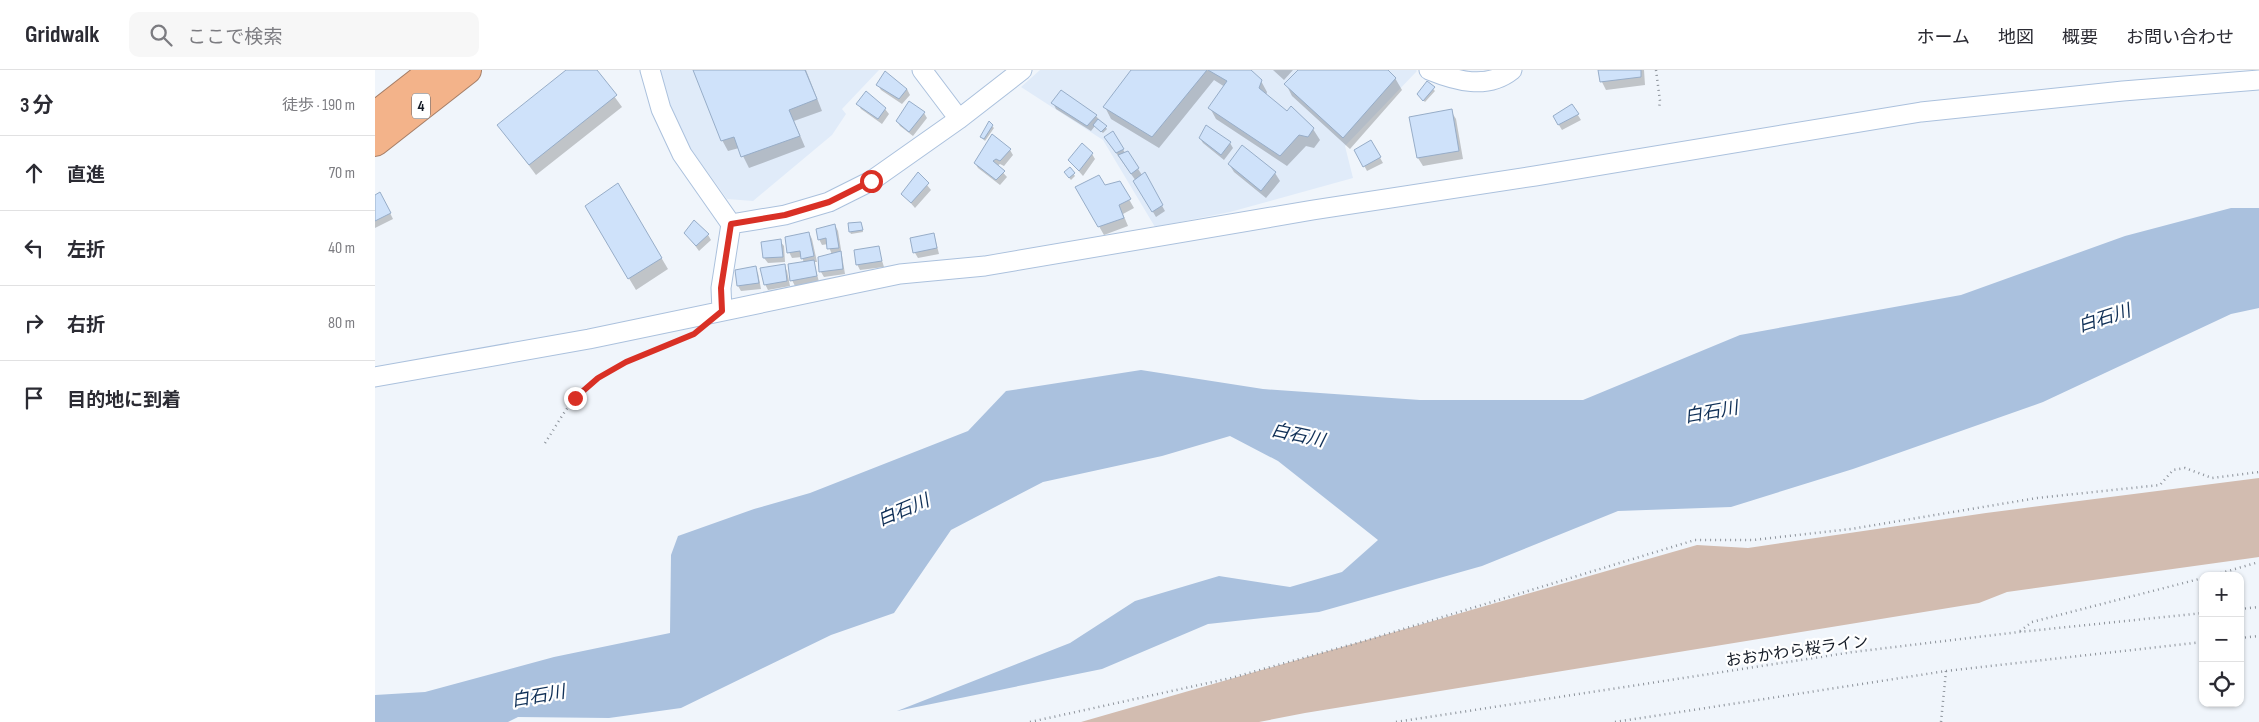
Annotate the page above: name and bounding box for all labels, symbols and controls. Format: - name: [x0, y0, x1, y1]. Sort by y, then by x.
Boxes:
- search box: [129, 12, 479, 57]
- text: Gridwalk: [25, 20, 99, 49]
- icon: search: [147, 21, 175, 49]
- text: ここで検索: [187, 26, 282, 49]
- text: ホーム: [1917, 27, 1970, 48]
- text: 地図: [1998, 27, 2034, 48]
- text: 概要: [2062, 27, 2098, 48]
- text: お問い合わせ: [2126, 27, 2234, 48]
- text: 3 分: [20, 93, 54, 118]
- road number: 4: [412, 94, 430, 118]
- text: 徒歩 · 190 m: [282, 96, 355, 115]
- icon: ahead: [20, 159, 48, 187]
- text: 直進: [67, 164, 105, 187]
- text: 70 m: [329, 164, 355, 183]
- route start: [860, 170, 883, 193]
- icon: left: [20, 234, 48, 262]
- text: 左折: [67, 239, 105, 262]
- text: 40 m: [328, 239, 355, 258]
- water label: 白石川: [2075, 300, 2135, 337]
- icon: right: [20, 309, 48, 337]
- text: 右折: [67, 314, 105, 337]
- text: 80 m: [328, 314, 355, 333]
- icon: arrive: [20, 384, 48, 412]
- route end: [564, 387, 587, 410]
- text: 目的地に到着: [67, 389, 181, 412]
- water label: 白石川: [1683, 397, 1741, 428]
- water label: 白石川: [1269, 420, 1328, 452]
- water label: 白石川: [874, 489, 934, 531]
- map controls: [2199, 572, 2244, 707]
- button: +: [2199, 572, 2244, 617]
- button: −: [2199, 617, 2244, 662]
- street label: おおかわら桜ライン: [1725, 632, 1870, 671]
- button: locate: [2199, 662, 2244, 707]
- water label: 白石川: [510, 681, 568, 712]

